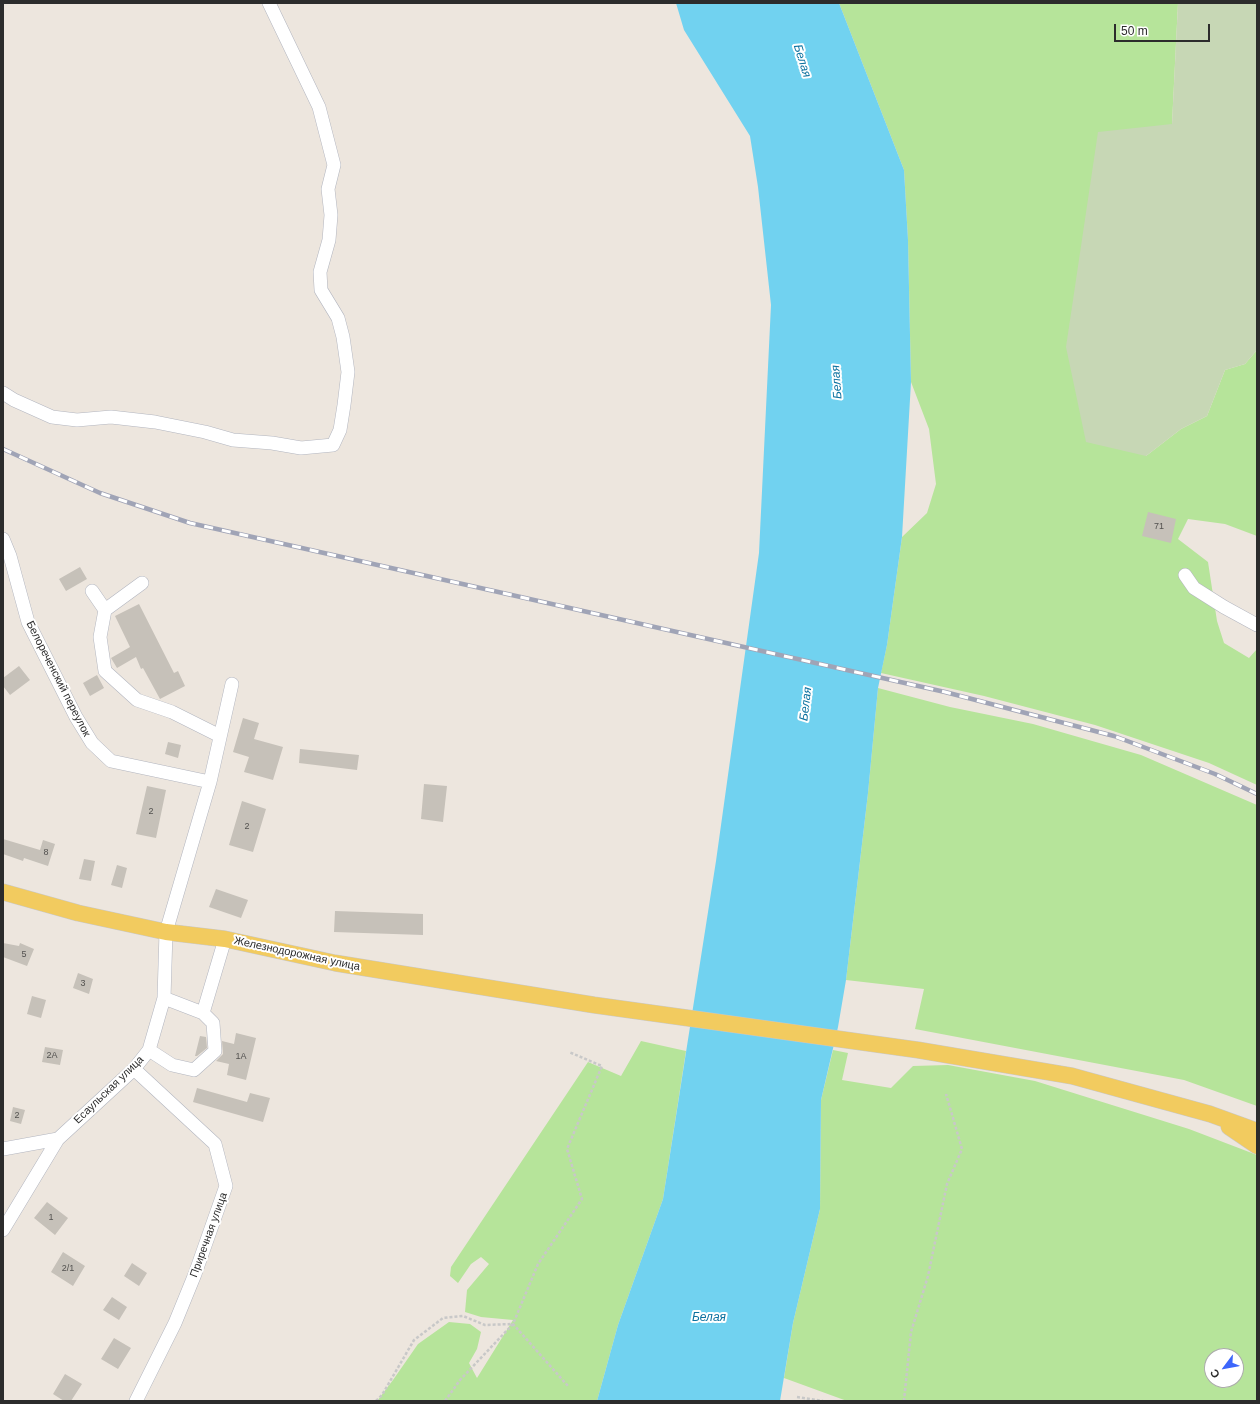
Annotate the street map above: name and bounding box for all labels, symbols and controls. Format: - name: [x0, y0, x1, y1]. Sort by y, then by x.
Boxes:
- scale bar: [1116, 16, 1212, 42]
- text: 50 m: [1121, 24, 1148, 38]
- water label: Белая: [790, 43, 814, 79]
- water label: Белая: [829, 365, 845, 399]
- house number: 71: [1154, 522, 1164, 532]
- street label: Белореченский переулок: [23, 619, 93, 739]
- water label: Белая: [797, 686, 815, 722]
- house number: 2: [148, 807, 154, 817]
- house number: 2: [244, 822, 250, 832]
- house number: 8: [43, 848, 49, 858]
- street label: Железнодорожная улица: [233, 934, 361, 974]
- house number: 5: [21, 950, 27, 960]
- house number: 3: [80, 979, 86, 989]
- house number: 2А: [46, 1051, 58, 1061]
- house number: 1А: [235, 1052, 247, 1062]
- street label: Есаульская улица: [71, 1053, 147, 1127]
- house number: 2: [14, 1111, 20, 1121]
- street label: Приречная улица: [188, 1191, 230, 1279]
- house number: 1: [48, 1213, 54, 1223]
- house number: 2/1: [62, 1264, 74, 1274]
- water label: Белая: [692, 1311, 726, 1325]
- north arrow: [1204, 1348, 1244, 1388]
- text: С: [1207, 1367, 1222, 1380]

